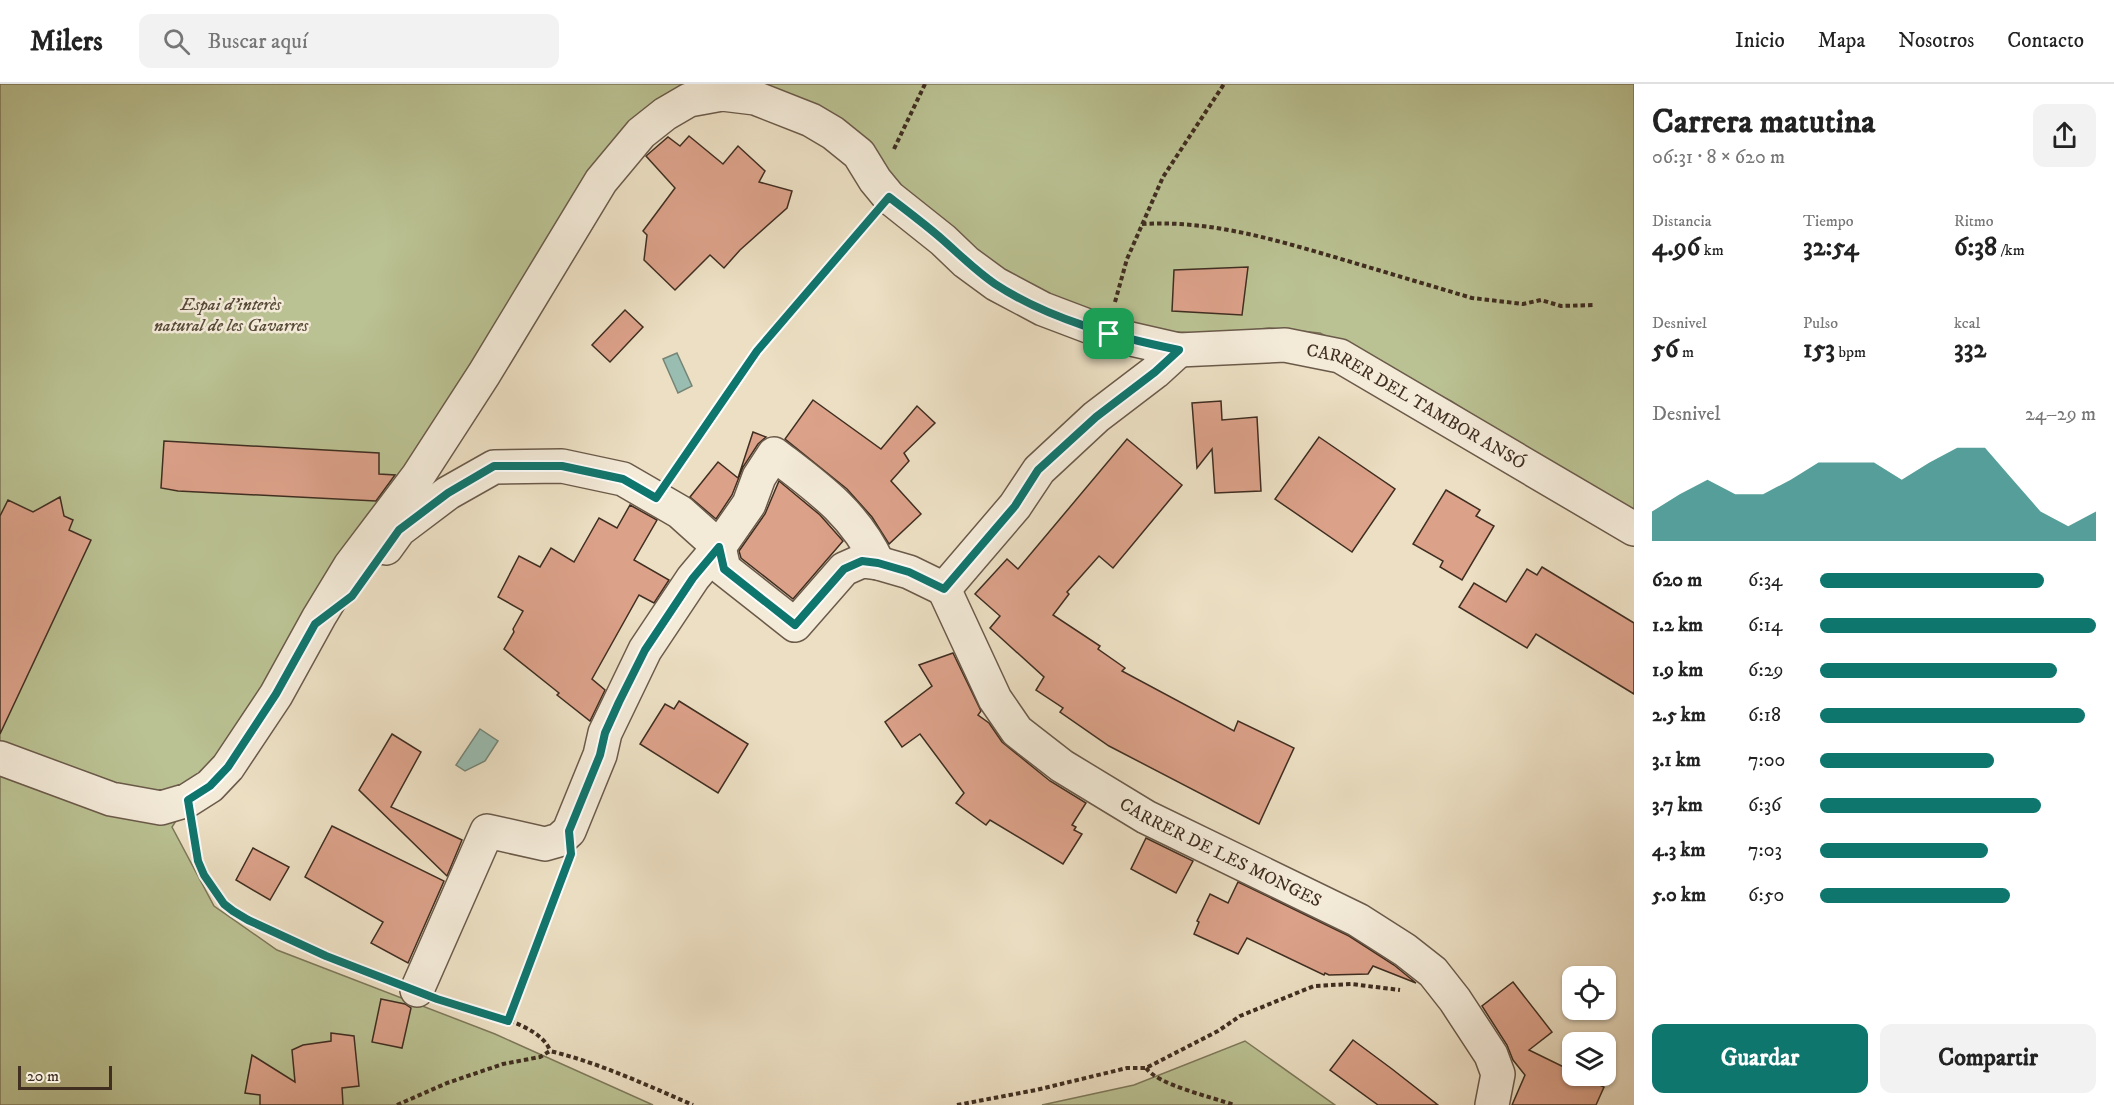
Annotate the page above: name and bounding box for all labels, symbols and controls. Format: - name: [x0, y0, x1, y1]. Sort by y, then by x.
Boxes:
- search box: [139, 14, 559, 68]
- text: Milers: [30, 24, 103, 59]
- icon: search: [160, 25, 193, 58]
- text: Buscar aquí: [208, 28, 308, 55]
- text: Inicio: [1735, 28, 1785, 54]
- text: Mapa: [1818, 28, 1865, 54]
- text: Nosotros: [1898, 28, 1974, 54]
- text: Contacto: [2007, 28, 2084, 54]
- text: Carrera matutina: [1652, 102, 1875, 143]
- button: share: [2033, 104, 2096, 167]
- text: 06:31 · 8 × 620 m: [1652, 145, 1785, 170]
- text: Distancia: [1652, 211, 1711, 231]
- text: Tiempo: [1803, 211, 1854, 231]
- text: Ritmo: [1954, 211, 1994, 231]
- text: 4.96: [1652, 231, 1700, 264]
- text: 32:54: [1803, 231, 1859, 264]
- text: 6:38: [1954, 231, 1997, 264]
- text: km: [1700, 240, 1724, 260]
- text: /km: [1997, 240, 2025, 260]
- park label: Espai d'interès natural de les Gavarres: [154, 294, 309, 337]
- pin: [1083, 308, 1134, 359]
- text: Desnivel: [1652, 313, 1707, 333]
- text: Pulso: [1803, 313, 1838, 333]
- text: kcal: [1954, 313, 1980, 333]
- icon: arrive: [1092, 317, 1125, 350]
- text: 56: [1652, 333, 1678, 366]
- text: 153: [1803, 333, 1835, 366]
- text: 332: [1954, 333, 1986, 366]
- street label: CARRER DEL TAMBOR ANSÓ: [1304, 340, 1529, 475]
- text: m: [1678, 342, 1694, 362]
- text: bpm: [1835, 342, 1866, 362]
- text: Desnivel: [1652, 402, 1721, 427]
- text: 24–29 m: [2025, 402, 2096, 427]
- text: 620 m: [1652, 568, 1702, 593]
- text: 6:34: [1748, 568, 1783, 593]
- text: 1.2 km: [1652, 613, 1703, 638]
- text: 6:14: [1748, 613, 1782, 638]
- text: 1.9 km: [1652, 658, 1703, 683]
- text: 6:29: [1748, 658, 1783, 683]
- text: 2.5 km: [1652, 703, 1706, 728]
- text: 6:18: [1748, 703, 1781, 728]
- text: 3.1 km: [1652, 748, 1701, 773]
- text: 7:00: [1748, 748, 1785, 773]
- street label: CARRER DE LES MONGES: [1115, 793, 1325, 913]
- text: 3.7 km: [1652, 793, 1703, 818]
- text: 6:36: [1748, 793, 1782, 818]
- text: 4.3 km: [1652, 838, 1705, 863]
- text: 7:03: [1748, 838, 1782, 863]
- text: 5.0 km: [1652, 883, 1706, 908]
- text: 6:50: [1748, 883, 1784, 908]
- map controls: [1562, 966, 1616, 1086]
- button: locate: [1562, 966, 1616, 1020]
- button: Guardar: [1652, 1024, 1868, 1093]
- button: Compartir: [1880, 1024, 2096, 1093]
- button: layers: [1562, 1032, 1616, 1086]
- scale bar: [18, 1063, 112, 1090]
- text: 20 m: [27, 1066, 59, 1086]

